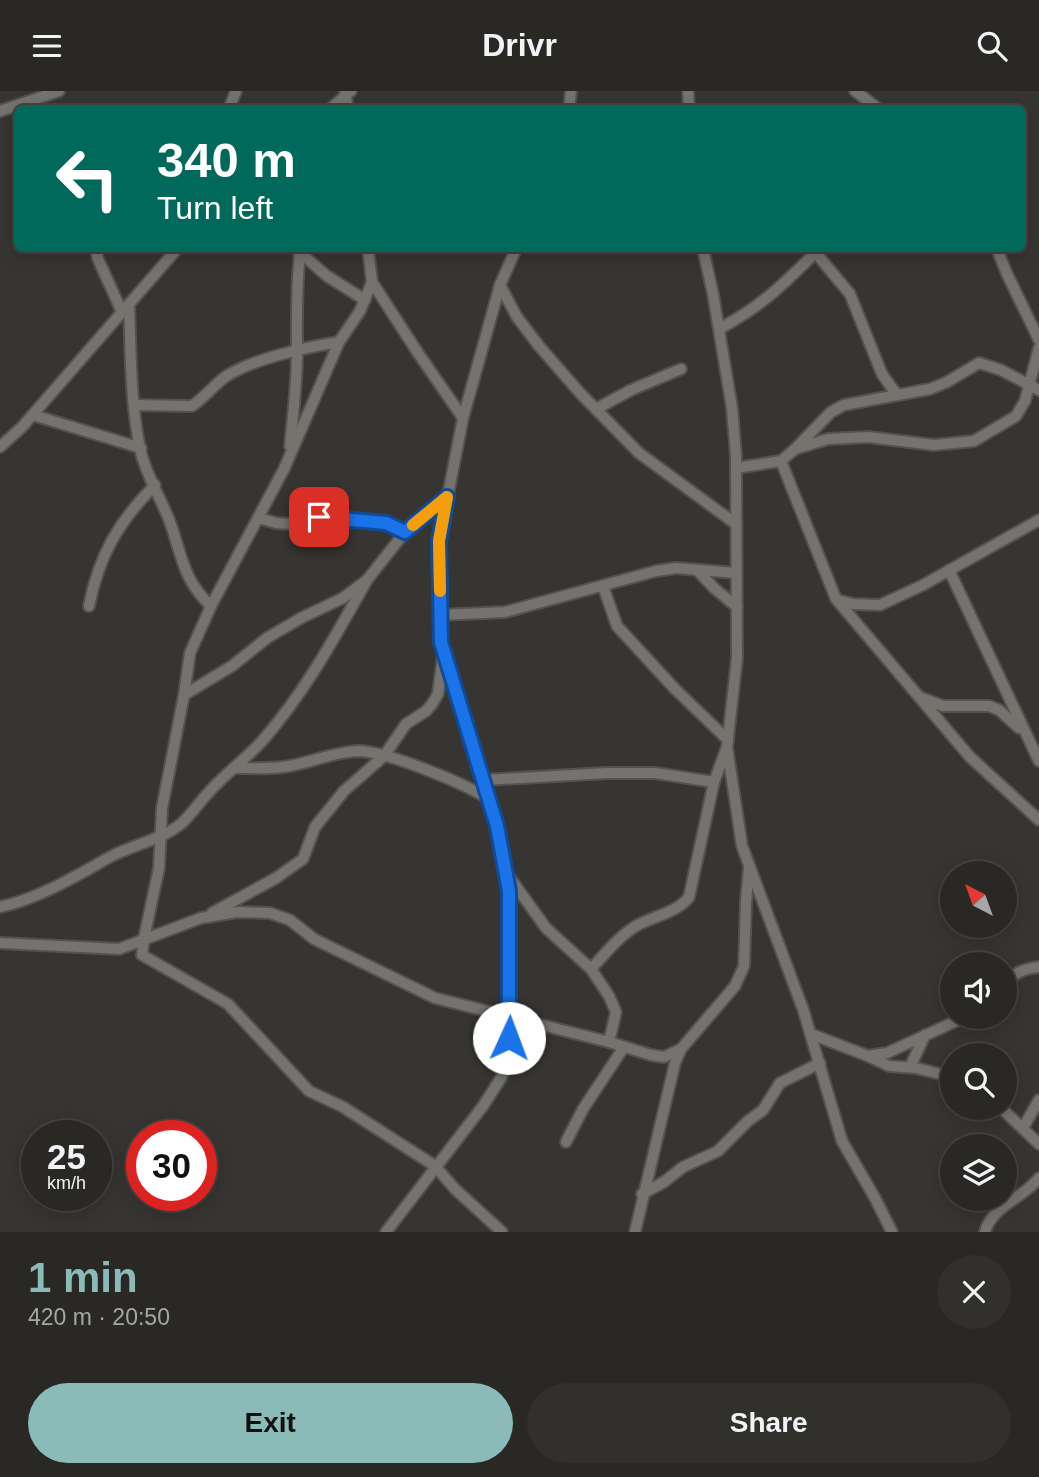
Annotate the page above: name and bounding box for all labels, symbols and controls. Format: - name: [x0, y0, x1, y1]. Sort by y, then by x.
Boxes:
- icon: menu: [28, 27, 66, 65]
- text: Drivr: [482, 27, 557, 63]
- icon: search: [973, 27, 1011, 65]
- icon: left: [42, 133, 133, 224]
- text: 340 m: [157, 133, 296, 187]
- text: Turn left: [157, 190, 273, 226]
- pin: [289, 487, 349, 547]
- icon: arrive: [300, 498, 338, 536]
- north arrow: [940, 861, 1017, 938]
- map controls: [940, 861, 1017, 1211]
- button: sound: [940, 952, 1017, 1029]
- position arrow: [472, 1001, 546, 1075]
- button: search: [940, 1043, 1017, 1120]
- speed limit sign: 30: [126, 1120, 217, 1211]
- button: layers: [940, 1134, 1017, 1211]
- text: 25: [47, 1137, 86, 1176]
- text: km/h: [47, 1173, 86, 1193]
- text: 1 min: [28, 1254, 138, 1301]
- button: close: [937, 1255, 1011, 1329]
- text: 420 m · 20:50: [28, 1304, 170, 1330]
- button: Exit: [28, 1383, 513, 1463]
- button: Share: [527, 1383, 1011, 1463]

